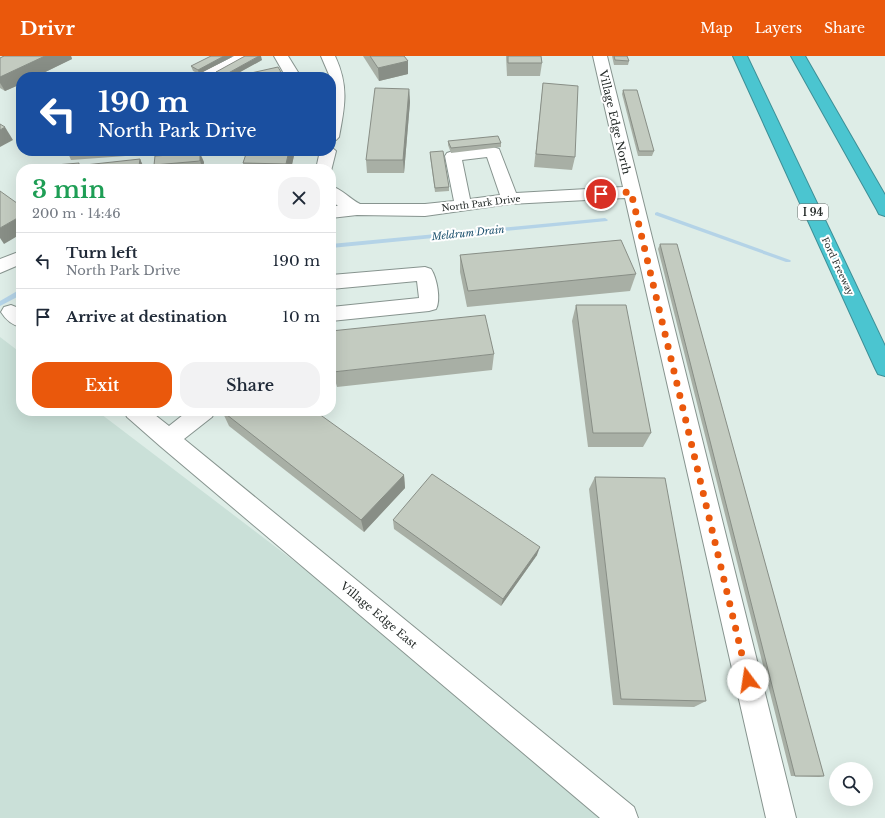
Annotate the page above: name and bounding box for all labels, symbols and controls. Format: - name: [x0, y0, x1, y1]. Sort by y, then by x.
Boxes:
- text: Drivr: [20, 17, 75, 40]
- text: Map: [700, 19, 733, 37]
- text: Layers: [755, 19, 802, 37]
- text: Share: [824, 19, 865, 37]
- street label: Village Edge North: [596, 67, 634, 176]
- text: 190 m: [98, 85, 189, 120]
- icon: left: [32, 88, 84, 140]
- text: North Park Drive: [98, 120, 257, 142]
- text: 3 min: [32, 175, 106, 204]
- button: close: [278, 177, 320, 219]
- pin: [584, 177, 618, 211]
- icon: arrive: [590, 183, 612, 205]
- street label: North Park Drive: [441, 193, 521, 213]
- road number: I 94: [798, 204, 828, 220]
- text: 200 m · 14:46: [32, 205, 121, 222]
- water label: Meldrum Drain: [430, 223, 505, 243]
- street label: Ford Freeway: [820, 235, 856, 297]
- text: Turn left: [66, 243, 137, 262]
- icon: left: [32, 250, 54, 272]
- text: 190 m: [273, 251, 320, 270]
- text: North Park Drive: [66, 262, 181, 279]
- icon: arrive: [32, 306, 54, 328]
- text: Arrive at destination: [66, 307, 227, 326]
- text: 10 m: [282, 307, 320, 326]
- button: Exit: [32, 362, 172, 408]
- button: Share: [180, 362, 320, 408]
- street label: Village Edge East: [337, 578, 421, 652]
- position arrow: [727, 659, 769, 701]
- map controls: [829, 762, 873, 806]
- button: search: [829, 762, 873, 806]

